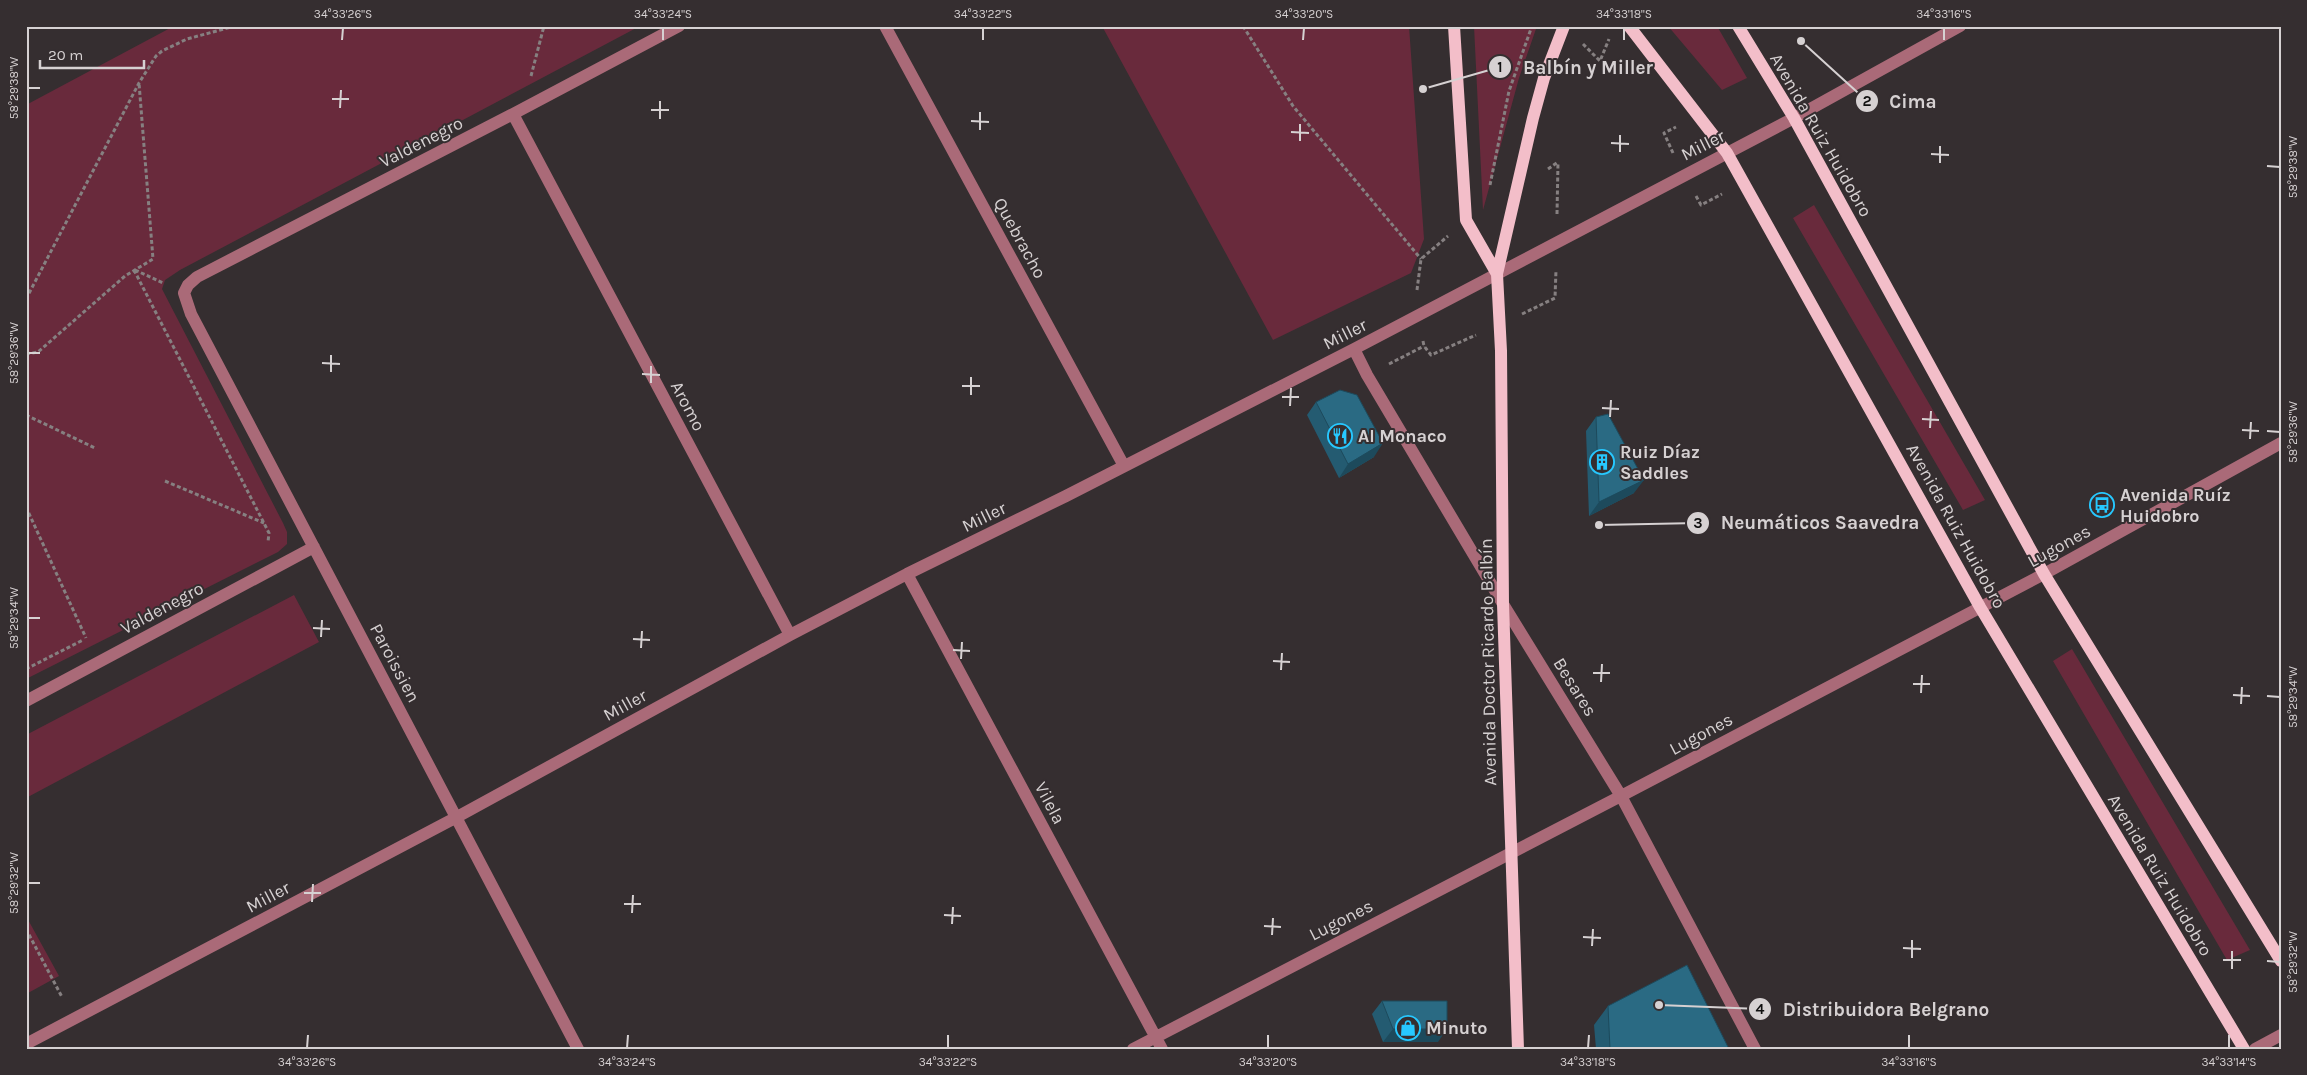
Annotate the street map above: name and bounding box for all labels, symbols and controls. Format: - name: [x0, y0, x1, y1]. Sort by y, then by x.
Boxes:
- text: 34°33'26"S: [314, 7, 372, 21]
- text: 34°33'24"S: [634, 7, 692, 21]
- text: 34°33'22"S: [954, 7, 1012, 21]
- text: 34°33'20"S: [1275, 7, 1333, 21]
- text: 34°33'18"S: [1596, 7, 1652, 21]
- text: 34°33'16"S: [1916, 7, 1972, 21]
- scale bar: [40, 38, 144, 70]
- text: 20 m: [48, 46, 83, 64]
- street label: Avenida Ruiz Huidobro: [1765, 49, 1877, 221]
- callout: Balbín y Miller: [1488, 50, 1663, 84]
- text: 58°29'38"W: [7, 56, 21, 119]
- text: Balbín y Miller: [1523, 57, 1654, 79]
- text: 1: [1497, 58, 1503, 76]
- callout: Cima: [1854, 84, 1947, 118]
- text: Cima: [1889, 91, 1937, 113]
- text: 2: [1862, 92, 1872, 110]
- street label: Valdenegro: [375, 112, 467, 172]
- street label: Miller: [1677, 124, 1729, 165]
- text: 58°29'38"W: [2286, 135, 2300, 198]
- street label: Quebracho: [989, 194, 1051, 282]
- street label: Miller: [1319, 313, 1371, 354]
- text: 58°29'36"W: [7, 322, 21, 384]
- street label: Aromo: [666, 377, 710, 435]
- text: 58°29'36"W: [2286, 401, 2300, 463]
- restaurant icon: Al Monaco: [1327, 423, 1353, 449]
- place label: Al Monaco: [1358, 425, 1447, 447]
- street label: Avenida Ruiz Huidobro: [1901, 440, 2011, 612]
- place label: Ruiz Díaz Saddles: [1620, 441, 1700, 484]
- building icon: Ruiz Díaz Saddles: [1589, 449, 1615, 475]
- place label: Avenida Ruíz Huidobro: [2120, 484, 2231, 527]
- bus stop icon: Avenida Ruíz Huidobro: [2089, 492, 2115, 518]
- street label: Miller: [958, 497, 1010, 537]
- callout: Neumáticos Saavedra: [1686, 506, 1929, 540]
- text: Neumáticos Saavedra: [1721, 512, 1919, 534]
- text: 3: [1693, 514, 1703, 532]
- street label: Lugones: [2024, 520, 2094, 572]
- street label: Avenida Doctor Ricardo Balbín: [1475, 538, 1501, 786]
- street label: Valdenegro: [117, 577, 207, 639]
- text: 58°29'34"W: [7, 587, 21, 649]
- street label: Paroissien: [365, 620, 425, 706]
- street label: Besares: [1548, 654, 1602, 720]
- text: 58°29'34"W: [2286, 666, 2300, 728]
- street label: Miller: [599, 684, 651, 726]
- street label: Lugones: [1665, 708, 1737, 760]
- street label: Vilela: [1030, 778, 1070, 828]
- street label: Avenida Ruiz Huidobro: [2103, 790, 2217, 960]
- text: 58°29'32"W: [7, 852, 21, 914]
- street label: Miller: [242, 876, 294, 918]
- street label: Lugones: [1305, 895, 1377, 945]
- text: 58°29'32"W: [2286, 931, 2300, 993]
- callout: Distribuidora Belgrano: [1747, 992, 1999, 1026]
- text: Distribuidora Belgrano: [1783, 999, 1989, 1021]
- text: 4: [1756, 1000, 1765, 1018]
- shop icon: Minuto: [1395, 1015, 1421, 1041]
- place label: Minuto: [1426, 1017, 1487, 1039]
- text: 34°33'26"S: [278, 1055, 336, 1069]
- text: 34°33'24"S: [598, 1055, 656, 1069]
- text: 34°33'22"S: [919, 1055, 977, 1069]
- text: 34°33'20"S: [1239, 1055, 1297, 1069]
- text: 34°33'18"S: [1560, 1055, 1616, 1069]
- text: 34°33'16"S: [1881, 1055, 1937, 1069]
- text: 34°33'14"S: [2201, 1055, 2257, 1069]

